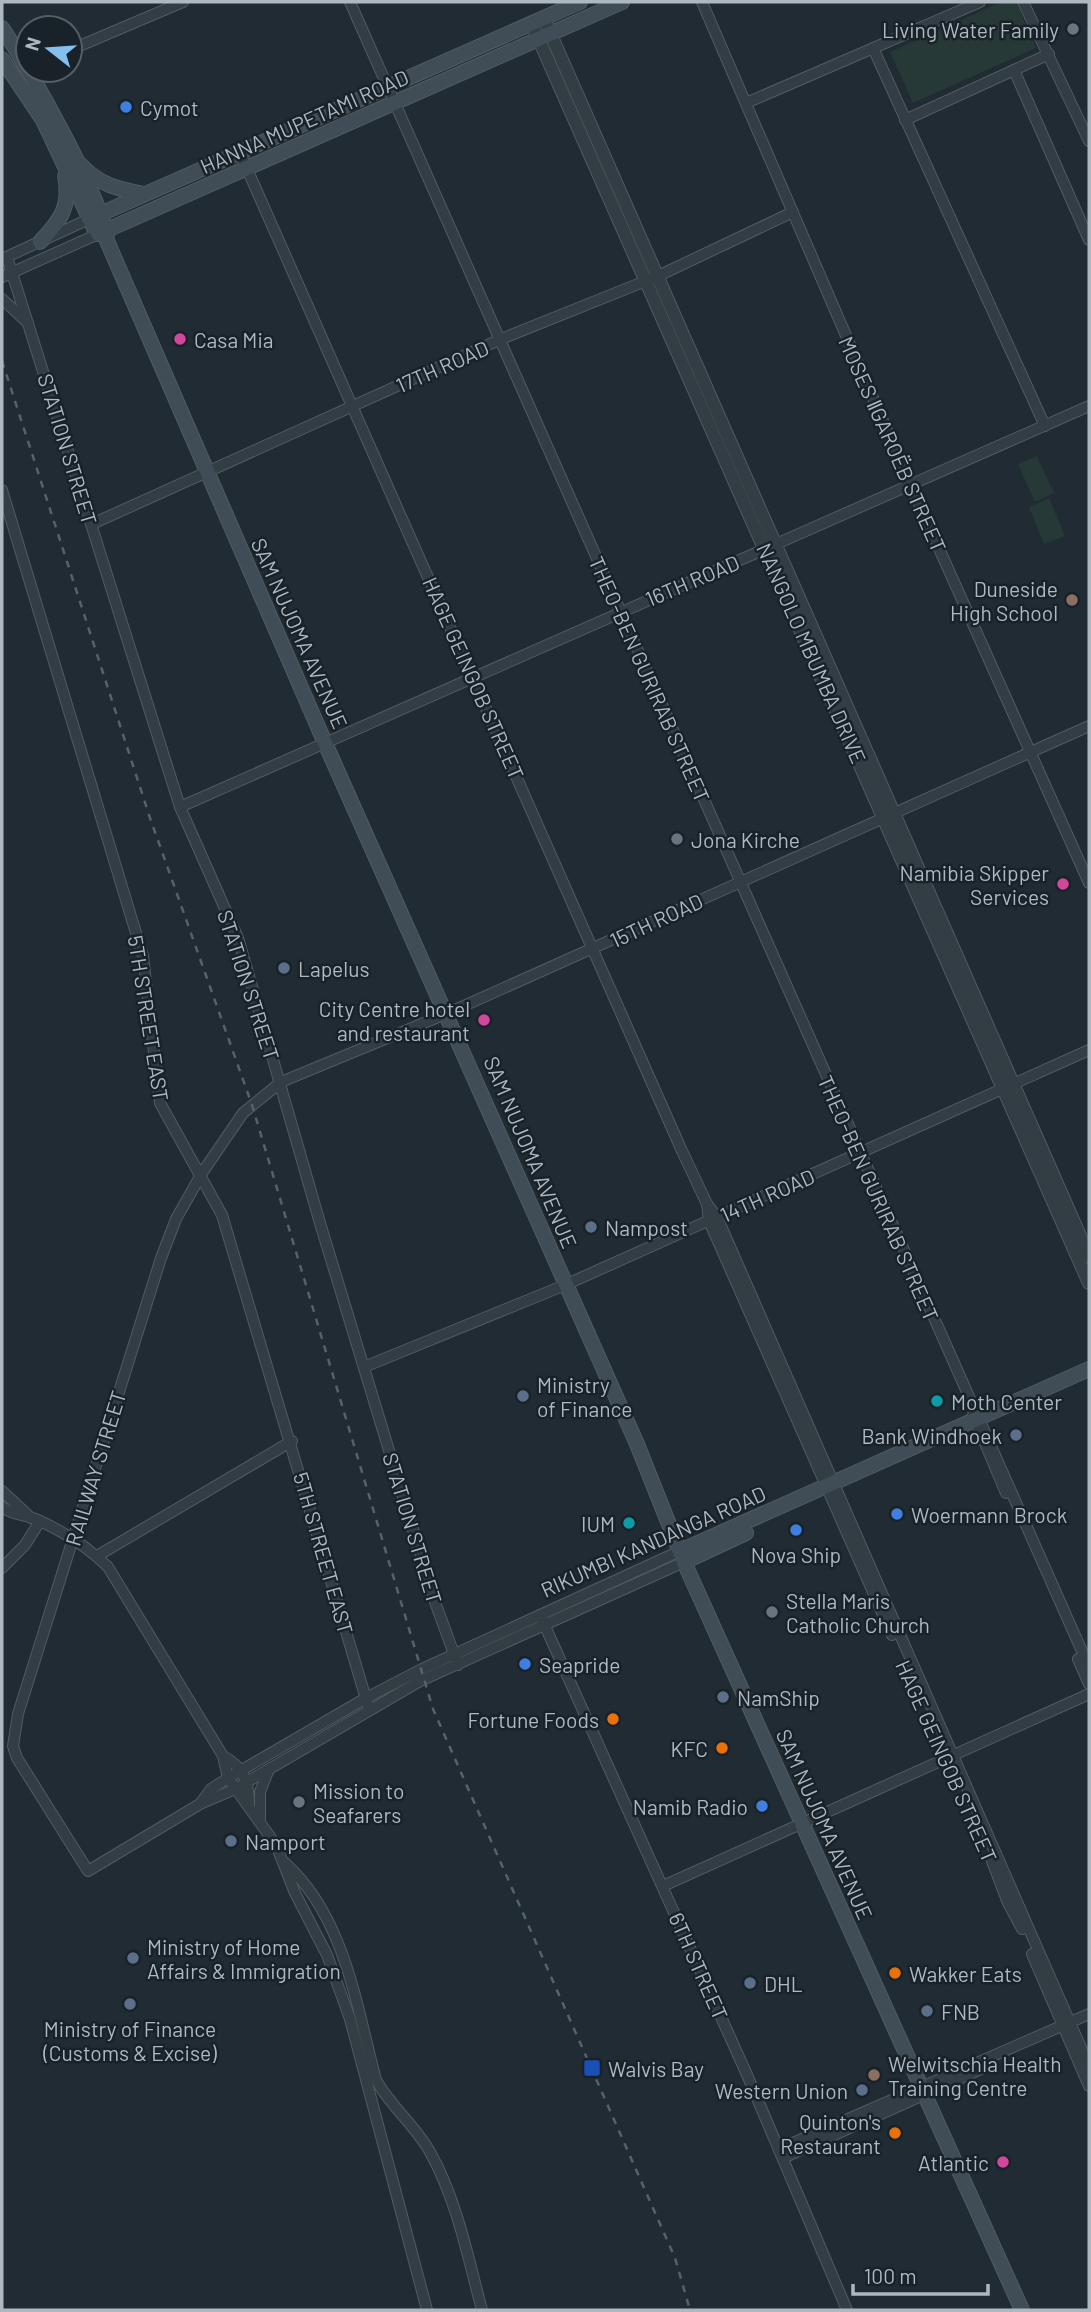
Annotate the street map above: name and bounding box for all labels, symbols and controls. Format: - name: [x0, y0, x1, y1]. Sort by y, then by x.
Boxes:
- north arrow: [14, 14, 84, 84]
- place label: Living Water Family: [882, 17, 1059, 42]
- marker: Living Water Family: [1065, 21, 1081, 37]
- text: N: [19, 34, 45, 53]
- street label: HANNA MUPETAMI ROAD: [196, 64, 412, 178]
- place label: Cymot: [140, 95, 199, 120]
- marker: Cymot: [118, 99, 134, 115]
- place label: Casa Mia: [194, 327, 273, 352]
- marker: Casa Mia: [172, 331, 188, 347]
- street label: MOSES ǁGAROËB STREET: [834, 332, 952, 556]
- street label: 17TH ROAD: [392, 334, 492, 398]
- street label: STATION STREET: [33, 370, 103, 528]
- street label: SAM NUJOMA AVENUE: [247, 534, 353, 732]
- street label: NANGOLO MBUMBA DRIVE: [752, 539, 872, 767]
- street label: 16TH ROAD: [641, 549, 743, 611]
- street label: THEO-BEN GURIRAB STREET: [584, 552, 716, 806]
- street label: HAGE GEINGOB STREET: [418, 573, 530, 783]
- place label: Duneside High School: [950, 576, 1058, 625]
- marker: Duneside High School: [1064, 592, 1080, 608]
- place label: Jona Kirche: [691, 827, 800, 852]
- marker: Jona Kirche: [669, 831, 685, 847]
- place label: Namibia Skipper Services: [900, 860, 1049, 909]
- marker: Namibia Skipper Services: [1055, 876, 1071, 892]
- street label: 15TH ROAD: [606, 888, 706, 952]
- street label: STATION STREET: [213, 907, 285, 1063]
- street label: 5TH STREET EAST: [124, 933, 174, 1103]
- place label: Lapelus: [298, 956, 369, 981]
- marker: Lapelus: [276, 960, 292, 976]
- place label: City Centre hotel and restaurant: [319, 996, 470, 1045]
- marker: City Centre hotel and restaurant: [476, 1012, 492, 1028]
- street label: SAM NUJOMA AVENUE: [479, 1052, 583, 1252]
- street label: THEO-BEN GURIRAB STREET: [813, 1071, 945, 1325]
- street label: 14TH ROAD: [716, 1163, 818, 1227]
- place label: Nampost: [605, 1215, 688, 1240]
- marker: Nampost: [583, 1219, 599, 1235]
- place label: Ministry of Finance: [537, 1372, 633, 1421]
- street label: RAILWAY STREET: [60, 1387, 130, 1549]
- marker: Ministry of Finance: [515, 1388, 531, 1404]
- place label: Moth Center: [951, 1389, 1062, 1414]
- marker: Moth Center: [929, 1393, 945, 1409]
- place label: Bank Windhoek: [861, 1423, 1002, 1448]
- marker: Bank Windhoek: [1008, 1427, 1024, 1443]
- street label: STATION STREET: [378, 1449, 448, 1607]
- street label: 5TH STREET EAST: [289, 1469, 359, 1637]
- street label: RIKUMBI KANDANGA ROAD: [537, 1480, 769, 1602]
- place label: Woermann Brock: [911, 1502, 1067, 1527]
- marker: Woermann Brock: [889, 1506, 905, 1522]
- place label: IUM: [581, 1511, 615, 1536]
- marker: IUM: [621, 1515, 637, 1531]
- marker: Nova Ship: [788, 1522, 804, 1538]
- place label: Nova Ship: [751, 1542, 841, 1567]
- place label: Stella Maris Catholic Church: [786, 1588, 930, 1637]
- marker: Stella Maris Catholic Church: [764, 1604, 780, 1620]
- place label: Seapride: [539, 1652, 620, 1677]
- marker: Seapride: [517, 1656, 533, 1672]
- street label: HAGE GEINGOB STREET: [891, 1656, 1003, 1866]
- place label: NamShip: [737, 1685, 820, 1710]
- marker: NamShip: [715, 1689, 731, 1705]
- place label: Fortune Foods: [468, 1707, 599, 1732]
- marker: Fortune Foods: [605, 1711, 621, 1727]
- street label: SAM NUJOMA AVENUE: [772, 1725, 878, 1923]
- place label: KFC: [671, 1736, 708, 1761]
- marker: KFC: [714, 1740, 730, 1756]
- place label: Mission to Seafarers: [313, 1778, 404, 1827]
- marker: Mission to Seafarers: [291, 1794, 307, 1810]
- place label: Namib Radio: [633, 1794, 748, 1819]
- marker: Namib Radio: [754, 1798, 770, 1814]
- place label: Namport: [245, 1829, 326, 1854]
- marker: Namport: [223, 1833, 239, 1849]
- street label: 6TH STREET: [664, 1909, 734, 2024]
- place label: Ministry of Home Affairs & Immigration: [147, 1934, 341, 1983]
- marker: Ministry of Home Affairs & Immigration: [125, 1950, 141, 1966]
- place label: Wakker Eats: [909, 1961, 1022, 1986]
- marker: Wakker Eats: [887, 1965, 903, 1981]
- place label: DHL: [764, 1971, 803, 1996]
- marker: DHL: [742, 1975, 758, 1991]
- marker: Ministry of Finance (Customs & Excise): [122, 1996, 138, 2012]
- place label: FNB: [941, 1999, 980, 2024]
- marker: FNB: [919, 2003, 935, 2019]
- place label: Ministry of Finance (Customs & Excise): [42, 2016, 217, 2065]
- place label: Welwitschia Health Training Centre: [888, 2051, 1062, 2100]
- place label: Walvis Bay: [608, 2056, 704, 2081]
- marker: Walvis Bay: [582, 2058, 602, 2078]
- marker: Welwitschia Health Training Centre: [866, 2067, 882, 2083]
- place label: Western Union: [715, 2078, 848, 2103]
- marker: Western Union: [854, 2082, 870, 2098]
- place label: Quinton's Restaurant: [780, 2109, 881, 2158]
- marker: Quinton's Restaurant: [887, 2125, 903, 2141]
- place label: Atlantic: [918, 2150, 989, 2175]
- marker: Atlantic: [995, 2154, 1011, 2170]
- scale bar: [853, 2252, 988, 2296]
- text: 100 m: [864, 2263, 917, 2288]

